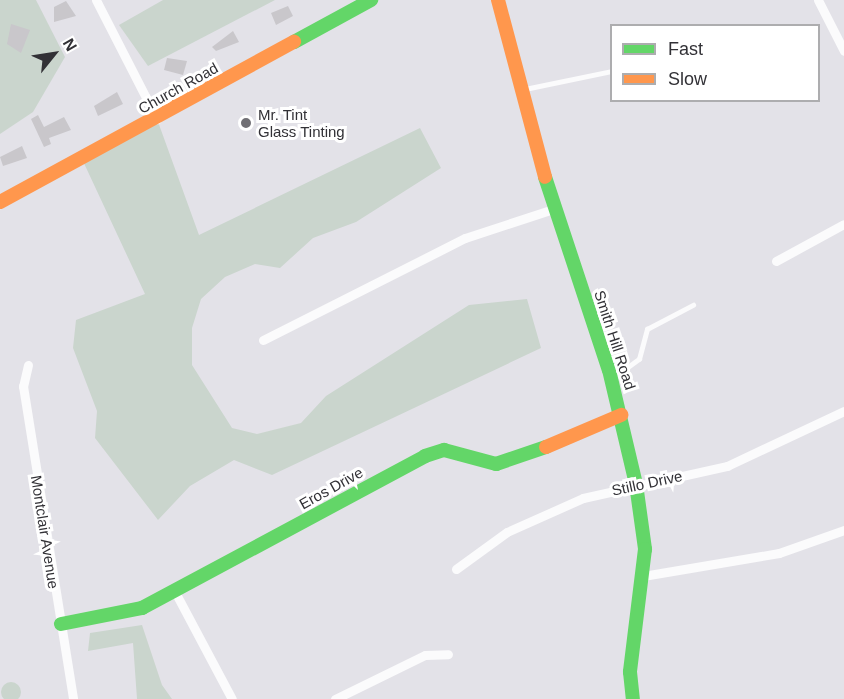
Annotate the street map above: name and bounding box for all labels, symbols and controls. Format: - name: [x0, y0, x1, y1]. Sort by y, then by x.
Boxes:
- north arrow: [24, 24, 84, 84]
- legend: [610, 24, 820, 102]
- text: N: [60, 35, 80, 54]
- text: Fast: [668, 39, 703, 59]
- street label: Church Road: [135, 59, 221, 117]
- text: Slow: [668, 69, 707, 89]
- place label: Mr. Tint Glass Tinting: [258, 105, 345, 140]
- marker: Mr. Tint Glass Tinting: [239, 116, 253, 130]
- street label: Smith Hill Road: [590, 288, 640, 392]
- street label: Eros Drive: [296, 463, 366, 513]
- street label: Stillo Drive: [610, 467, 684, 499]
- street label: Montclair Avenue: [27, 473, 63, 591]

